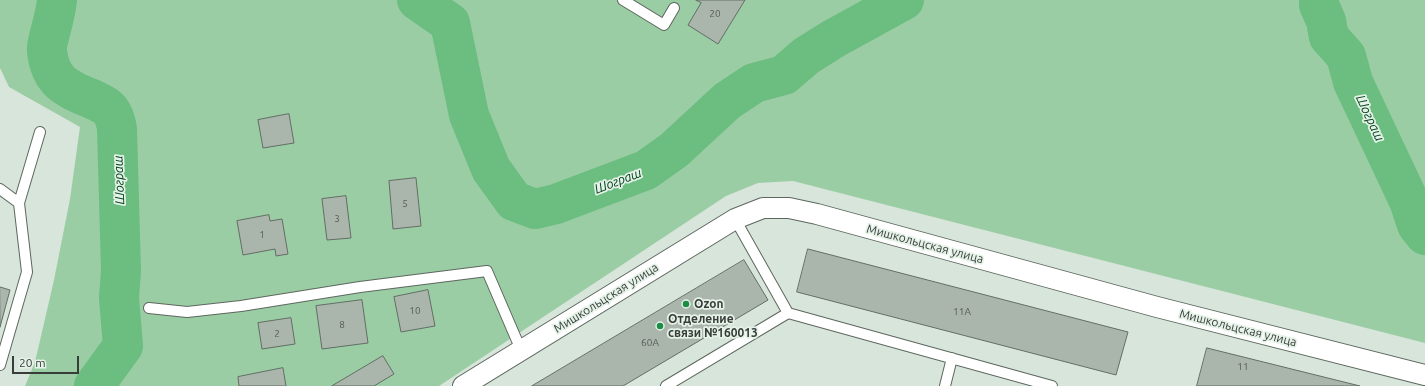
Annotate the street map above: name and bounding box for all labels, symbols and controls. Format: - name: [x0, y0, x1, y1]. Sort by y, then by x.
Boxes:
- house number: 20: [709, 8, 721, 20]
- water label: Шограш: [1353, 92, 1387, 144]
- water label: Шограш: [110, 155, 128, 205]
- water label: Шограш: [592, 165, 644, 197]
- house number: 5: [402, 198, 408, 210]
- house number: 3: [334, 213, 340, 225]
- street label: Мишкольцская улица: [865, 221, 985, 267]
- house number: 1: [259, 229, 265, 241]
- street label: Мишкольцская улица: [551, 260, 661, 336]
- place label: Ozon: [694, 297, 723, 311]
- marker: Ozon: [681, 299, 691, 309]
- house number: 10: [409, 305, 421, 317]
- house number: 11А: [953, 306, 971, 318]
- street label: Мишкольцская улица: [1178, 306, 1298, 350]
- place label: Отделение связи №160013: [668, 312, 758, 340]
- house number: 8: [339, 319, 345, 331]
- marker: Отделение связи №160013: [655, 321, 665, 331]
- house number: 2: [274, 328, 280, 340]
- house number: 60А: [641, 337, 659, 349]
- scale bar: [14, 348, 81, 374]
- text: 20 m: [19, 356, 46, 369]
- house number: 11: [1237, 361, 1249, 373]

